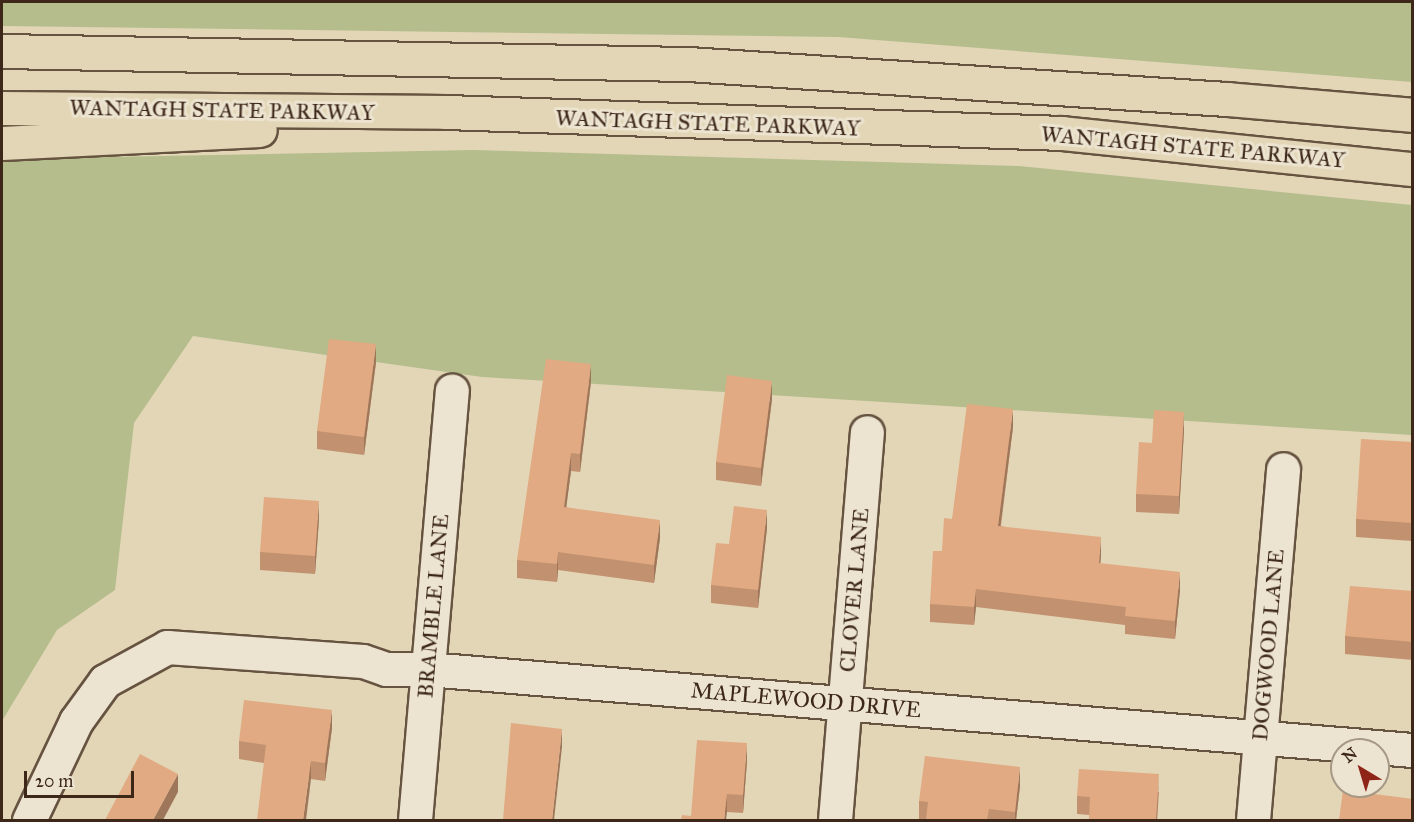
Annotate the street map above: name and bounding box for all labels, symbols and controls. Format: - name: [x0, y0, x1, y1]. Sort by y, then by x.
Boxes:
- street label: WANTAGH STATE PARKWAY: [69, 94, 375, 126]
- street label: WANTAGH STATE PARKWAY: [555, 104, 861, 142]
- street label: WANTAGH STATE PARKWAY: [1040, 121, 1346, 173]
- street label: CLOVER LANE: [834, 507, 874, 673]
- street label: BRAMBLE LANE: [412, 513, 454, 699]
- street label: DOGWOOD LANE: [1246, 548, 1290, 742]
- street label: MAPLEWOOD DRIVE: [690, 677, 922, 723]
- north arrow: [1330, 738, 1390, 798]
- text: N: [1339, 743, 1361, 767]
- scale bar: [27, 759, 136, 797]
- text: 20 m: [35, 770, 73, 792]

